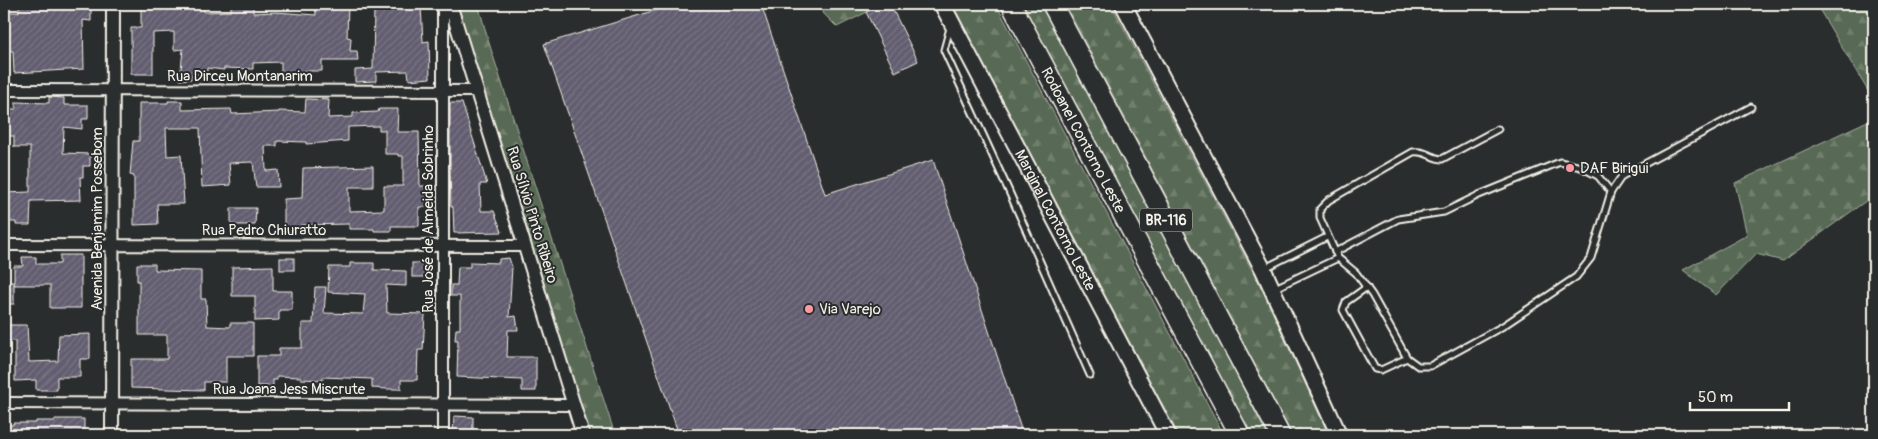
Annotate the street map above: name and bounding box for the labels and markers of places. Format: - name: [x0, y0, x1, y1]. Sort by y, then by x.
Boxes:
- place label: DAF Birigui: [1580, 159, 1649, 178]
- marker: DAF Birigui: [1564, 162, 1576, 174]
- place label: Via Varejo: [819, 300, 881, 319]
- marker: Via Varejo: [803, 303, 815, 315]

